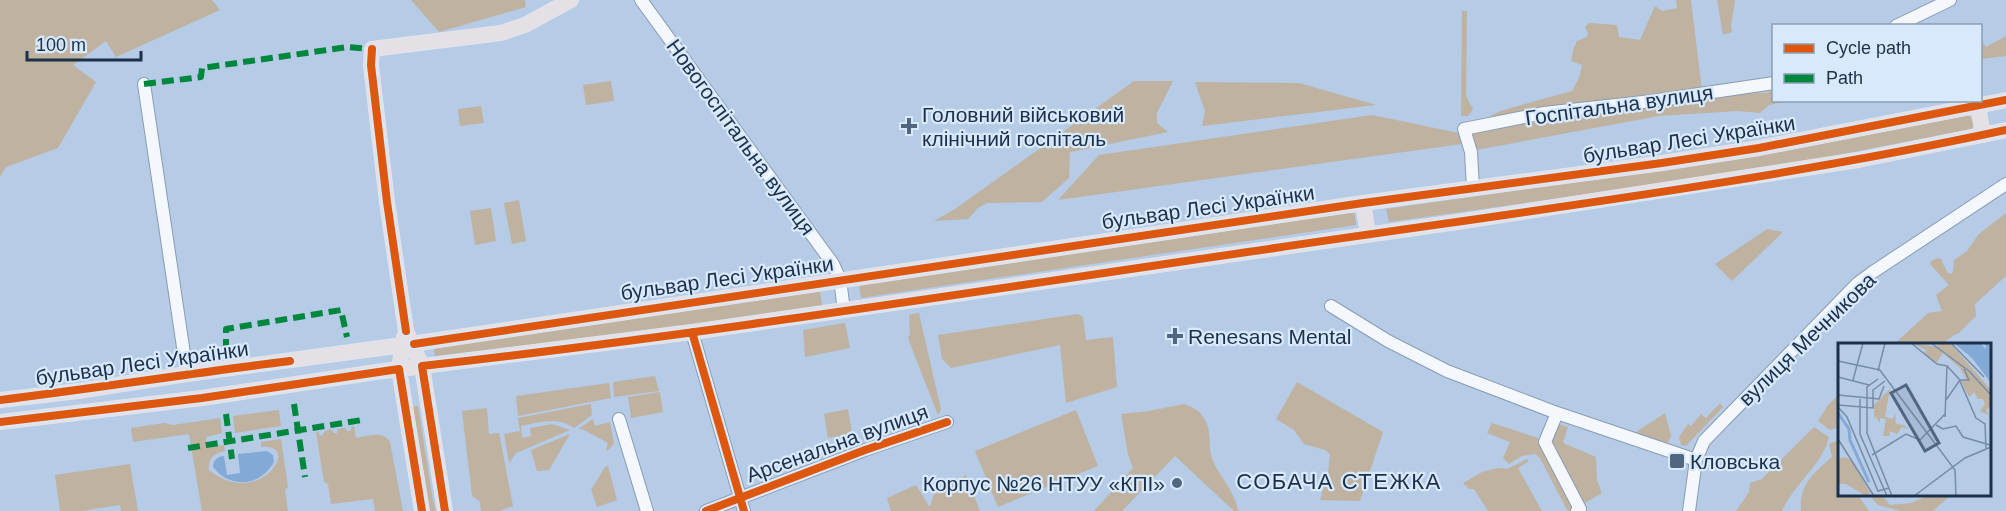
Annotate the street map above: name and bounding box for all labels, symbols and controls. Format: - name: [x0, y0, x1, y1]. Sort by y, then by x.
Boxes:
- scale bar: [27, 24, 141, 62]
- legend: [1772, 24, 1982, 102]
- text: 100 m: [36, 35, 86, 55]
- street label: Новогоспітальна вулиця: [662, 35, 820, 239]
- text: Cycle path: [1826, 38, 1911, 58]
- text: Path: [1826, 68, 1863, 88]
- street label: Госпітальна вулиця: [1523, 80, 1715, 130]
- place label: Головний військовий клінічний госпіталь: [922, 103, 1124, 150]
- street label: бульвар Лесі Українки: [1581, 111, 1797, 167]
- marker: Головний військовий клінічний госпіталь: [900, 117, 918, 135]
- street label: бульвар Лесі Українки: [1100, 181, 1316, 233]
- street label: бульвар Лесі Українки: [619, 252, 835, 304]
- street label: вулиця Мечникова: [1734, 268, 1880, 410]
- place label: Renesans Mental: [1188, 325, 1351, 348]
- marker: Renesans Mental: [1166, 327, 1184, 345]
- street label: бульвар Лесі Українки: [34, 337, 250, 389]
- inset map: [1838, 343, 1991, 496]
- street label: Арсенальна вулиця: [743, 399, 931, 487]
- place label: Кловська: [1690, 450, 1780, 473]
- marker: Кловська: [1668, 452, 1686, 470]
- district label: СОБАЧА СТЕЖКА: [1236, 469, 1442, 494]
- place label: Корпус №26 НТУУ «КПІ»: [923, 472, 1165, 495]
- marker: Корпус №26 НТУУ «КПІ»: [1170, 476, 1184, 490]

